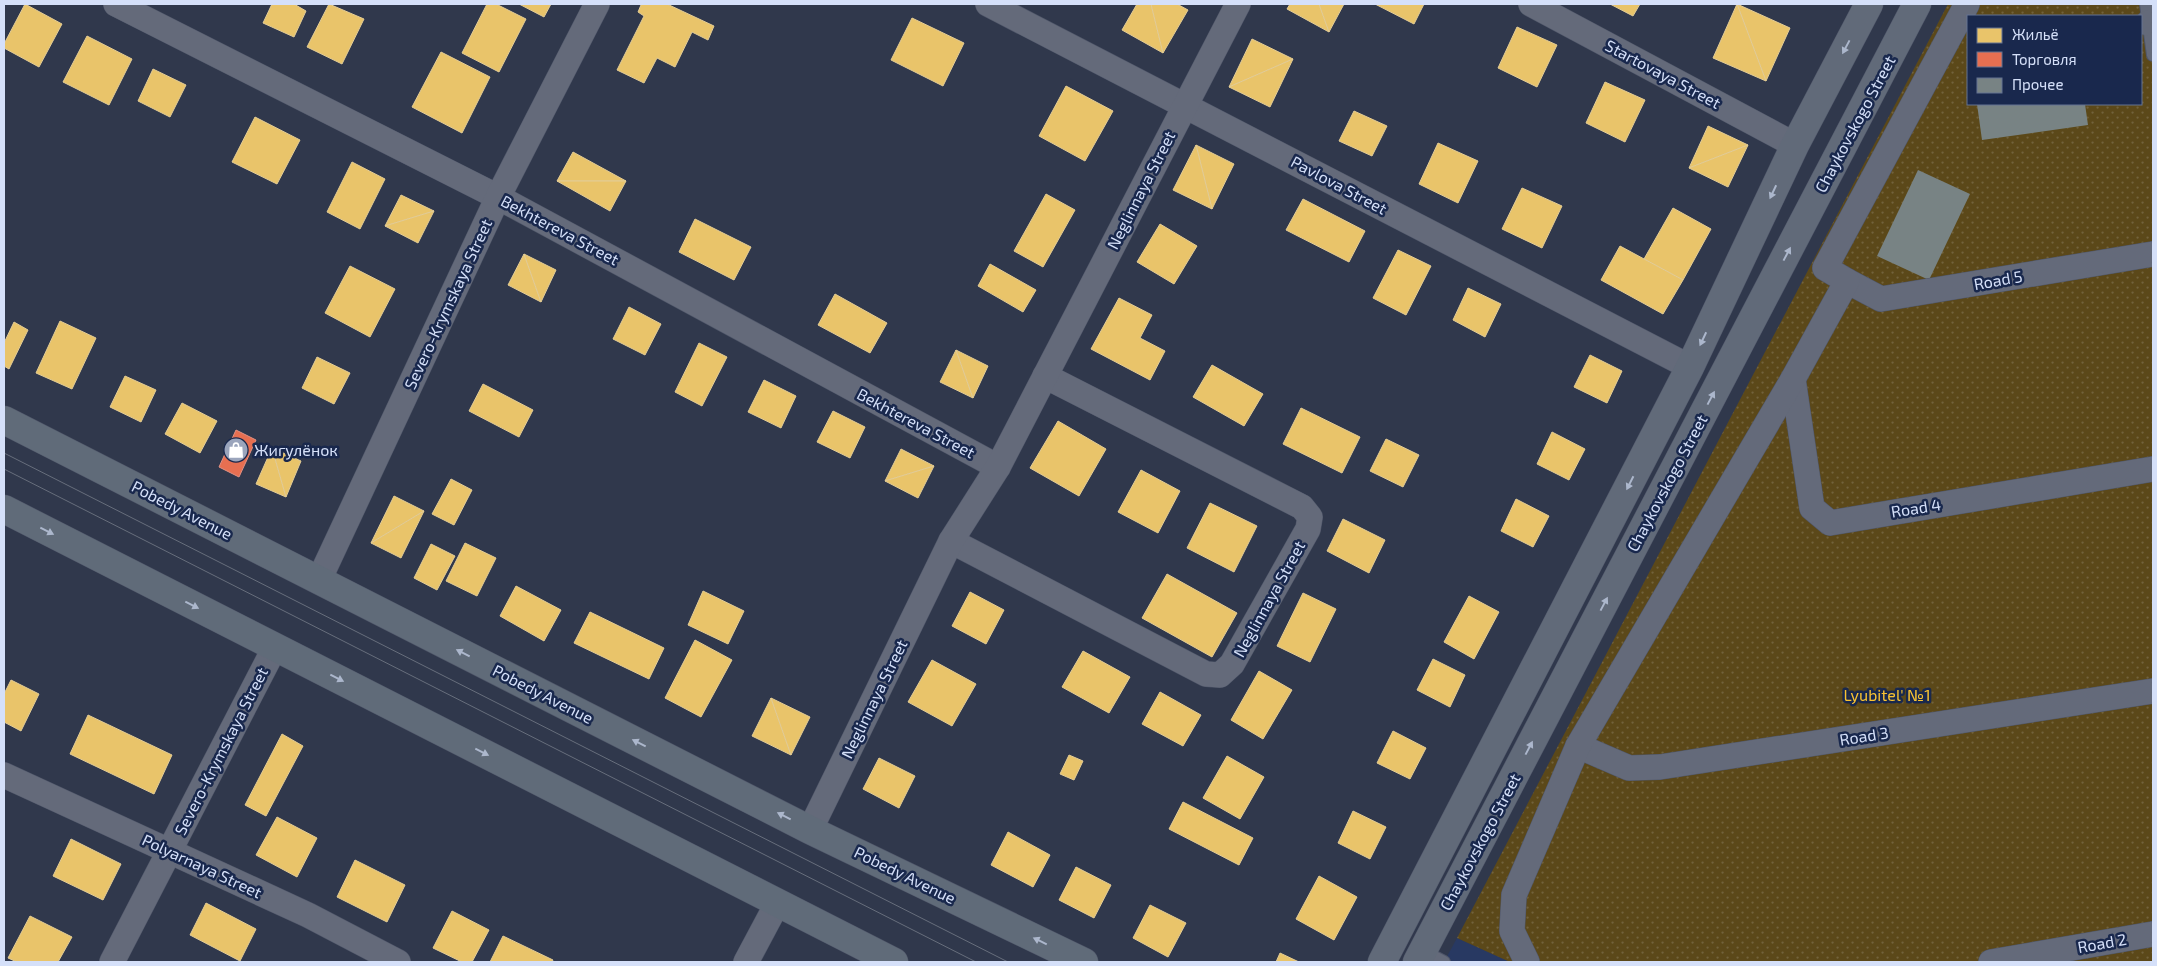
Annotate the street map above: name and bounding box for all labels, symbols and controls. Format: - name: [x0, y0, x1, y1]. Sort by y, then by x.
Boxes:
- legend: [1967, 15, 2142, 105]
- text: Жильё: [2012, 25, 2059, 43]
- street label: Startovaya Street: [1602, 35, 1724, 112]
- one-way arrow: [1842, 40, 1850, 54]
- text: Торговля: [2012, 50, 2077, 68]
- street label: Chaykovskogo Street: [1810, 52, 1899, 195]
- text: Прочее: [2012, 75, 2064, 93]
- street label: Neglinnaya Street: [1103, 127, 1179, 252]
- street label: Pavlova Street: [1288, 151, 1390, 218]
- one-way arrow: [1768, 185, 1776, 199]
- street label: Bekhtereva Street: [498, 191, 622, 269]
- street label: Severo-Krymskaya Street: [400, 216, 495, 392]
- one-way arrow: [1783, 247, 1791, 261]
- street label: Road 5: [1972, 266, 2024, 293]
- one-way arrow: [1699, 332, 1707, 346]
- street label: Bekhtereva Street: [854, 384, 978, 462]
- one-way arrow: [1707, 391, 1716, 405]
- street label: Chaykovskogo Street: [1622, 411, 1711, 554]
- shop icon: Жигулёнок: [223, 437, 249, 463]
- place label: Жигулёнок: [254, 440, 338, 460]
- street label: Pobedy Avenue: [129, 476, 236, 543]
- one-way arrow: [1626, 476, 1634, 491]
- street label: Road 4: [1890, 494, 1942, 521]
- one-way arrow: [40, 527, 54, 535]
- street label: Neglinnaya Street: [1229, 537, 1308, 660]
- one-way arrow: [1600, 597, 1608, 612]
- one-way arrow: [185, 601, 199, 609]
- street label: Neglinnaya Street: [836, 636, 911, 761]
- one-way arrow: [456, 649, 470, 657]
- street label: Pobedy Avenue: [490, 660, 597, 727]
- street label: Severo-Krymskaya Street: [170, 664, 271, 838]
- one-way arrow: [330, 675, 344, 683]
- park label: Lyubitel' №1: [1843, 685, 1931, 704]
- street label: Road 3: [1838, 722, 1890, 749]
- one-way arrow: [632, 739, 646, 747]
- one-way arrow: [1525, 741, 1533, 756]
- one-way arrow: [475, 748, 489, 756]
- street label: Chaykovskogo Street: [1435, 770, 1524, 913]
- one-way arrow: [777, 812, 791, 820]
- street label: Polyarnaya Street: [139, 830, 265, 902]
- street label: Pobedy Avenue: [852, 842, 959, 907]
- street label: Road 2: [2076, 929, 2128, 956]
- one-way arrow: [1033, 937, 1047, 945]

